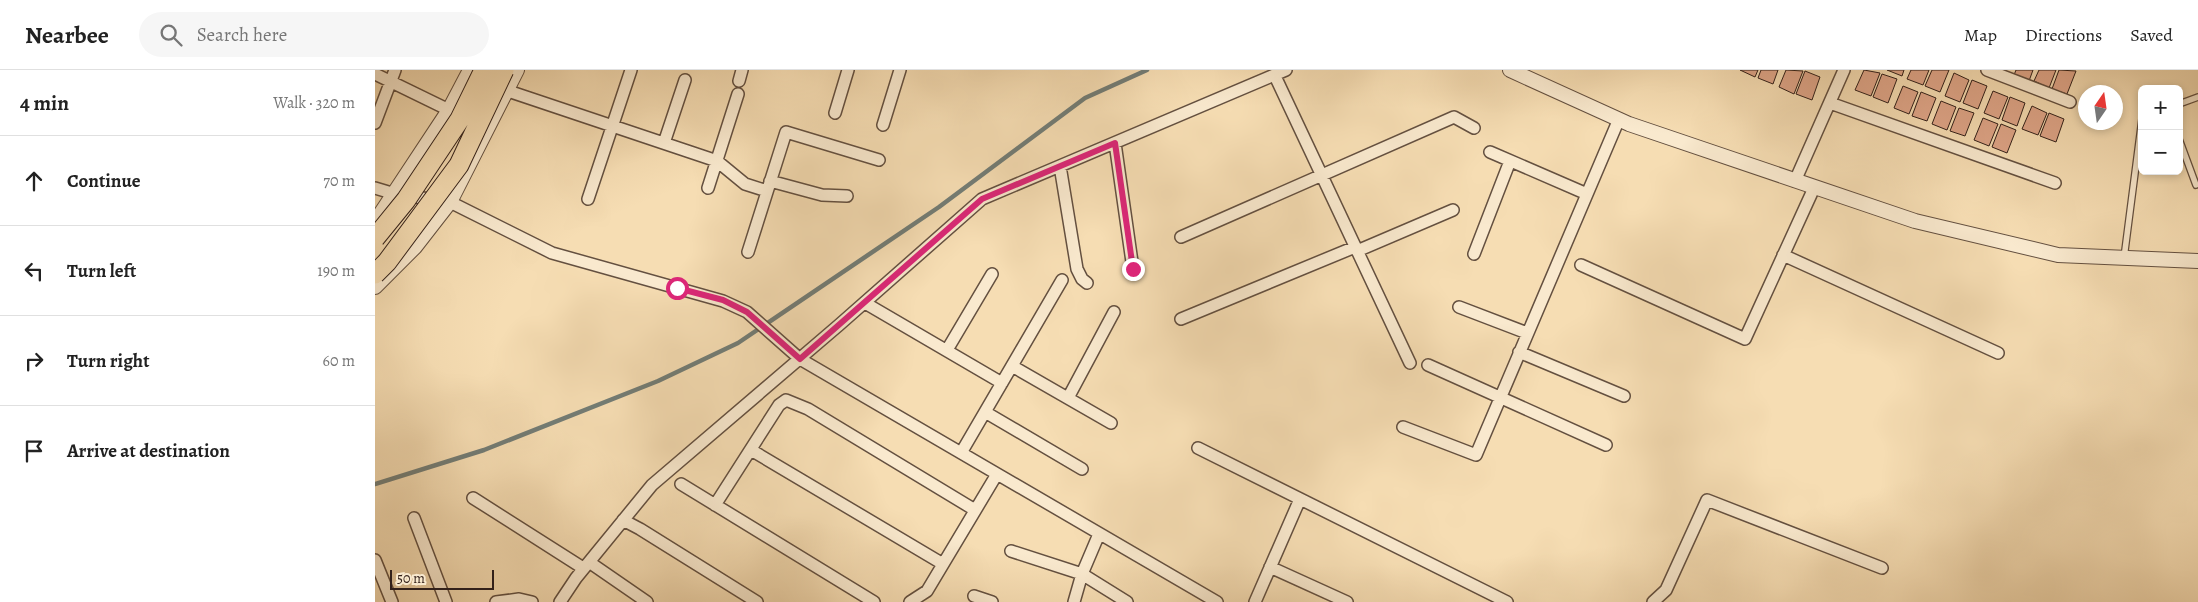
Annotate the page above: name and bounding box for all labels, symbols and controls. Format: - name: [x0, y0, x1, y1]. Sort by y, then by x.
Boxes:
- search box: [139, 12, 489, 57]
- text: Nearbee: [25, 19, 109, 51]
- icon: search: [157, 21, 185, 49]
- text: Search here: [197, 22, 287, 48]
- text: Map: [1964, 23, 1997, 47]
- text: Directions: [2025, 23, 2102, 47]
- text: Saved: [2130, 23, 2173, 47]
- north arrow: [2078, 85, 2123, 130]
- map controls: [2138, 85, 2183, 175]
- button: +: [2138, 85, 2183, 130]
- text: 4 min: [20, 89, 69, 117]
- text: Walk · 320 m: [273, 92, 355, 114]
- button: −: [2138, 130, 2183, 175]
- icon: ahead: [20, 167, 48, 195]
- text: Continue: [67, 168, 141, 194]
- text: 70 m: [323, 170, 355, 192]
- icon: left: [20, 257, 48, 285]
- text: Turn left: [67, 258, 136, 284]
- route end: [1122, 258, 1145, 281]
- text: 190 m: [317, 260, 355, 282]
- route start: [666, 277, 689, 300]
- icon: right: [20, 347, 48, 375]
- text: Turn right: [67, 348, 149, 374]
- text: 60 m: [323, 350, 355, 372]
- icon: arrive: [20, 437, 48, 465]
- text: Arrive at destination: [67, 438, 230, 464]
- scale bar: [390, 567, 494, 590]
- text: 50 m: [397, 569, 425, 588]

